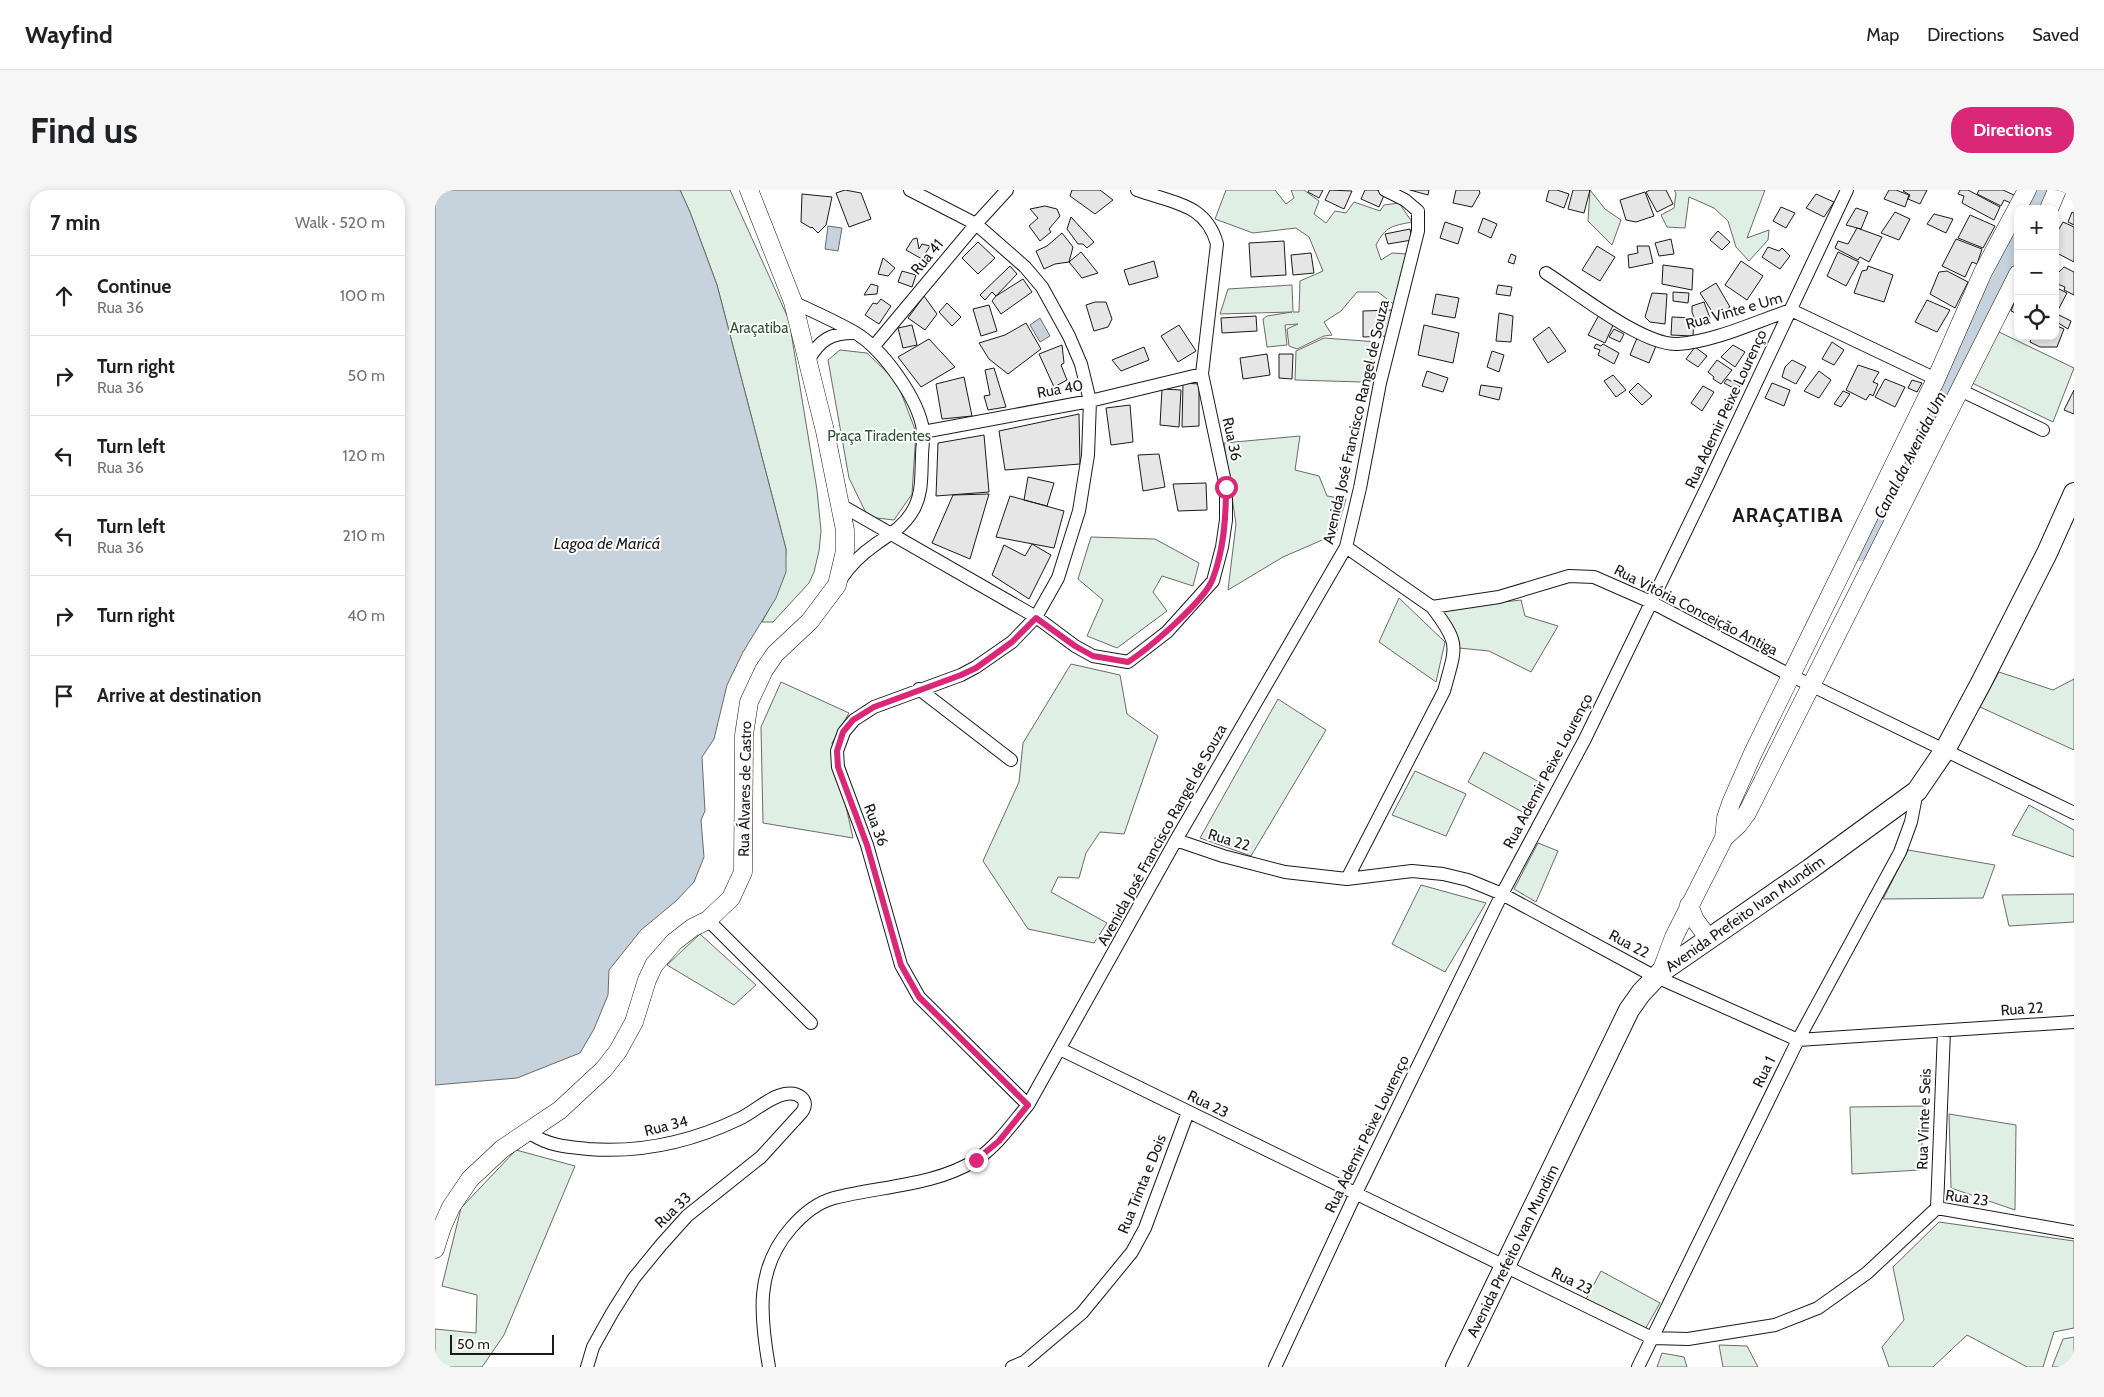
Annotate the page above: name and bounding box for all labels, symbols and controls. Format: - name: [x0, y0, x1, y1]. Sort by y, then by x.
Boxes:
- text: Wayfind: [25, 20, 113, 49]
- text: Map: [1866, 24, 1899, 46]
- text: Directions: [1927, 24, 2004, 46]
- text: Saved: [2032, 24, 2079, 46]
- button: Directions: [1951, 107, 2074, 153]
- text: Find us: [30, 109, 138, 152]
- map controls: [2014, 205, 2059, 340]
- button: +: [2014, 205, 2059, 250]
- text: 7 min: [50, 210, 100, 235]
- text: Walk · 520 m: [295, 213, 385, 232]
- street label: Rua 41: [907, 236, 947, 278]
- button: −: [2014, 250, 2059, 295]
- text: Continue: [97, 275, 171, 298]
- icon: ahead: [50, 282, 78, 310]
- text: 100 m: [340, 286, 385, 305]
- street label: Rua Vinte e Um: [1684, 289, 1784, 333]
- button: locate: [2014, 295, 2059, 340]
- street label: Avenida José Francisco Rangel de Souza: [1319, 297, 1393, 546]
- text: Rua 36: [97, 298, 144, 317]
- park label: Araçatiba: [730, 319, 789, 337]
- street label: Rua Ademir Peixe Lourenço: [1681, 327, 1771, 491]
- text: Turn right: [97, 355, 175, 378]
- icon: right: [50, 362, 78, 390]
- text: 50 m: [348, 366, 385, 385]
- street label: Rua 40: [1036, 376, 1084, 402]
- text: Rua 36: [97, 378, 144, 397]
- water label: Canal da Avenida Um: [1870, 388, 1950, 522]
- street label: Rua 36: [1219, 416, 1245, 462]
- park label: Praça Tiradentes: [827, 427, 931, 445]
- text: Turn left: [97, 435, 165, 458]
- icon: left: [50, 442, 78, 470]
- text: 120 m: [343, 446, 385, 465]
- text: Rua 36: [97, 458, 144, 477]
- route start: [1215, 476, 1238, 499]
- district label: ARAÇATIBA: [1732, 503, 1844, 527]
- text: Turn left: [97, 515, 165, 538]
- icon: left: [50, 522, 78, 550]
- text: 210 m: [343, 526, 385, 545]
- water label: Lagoa de Maricá: [554, 534, 660, 553]
- text: Rua 36: [97, 538, 144, 557]
- street label: Rua Vitória Conceição Antiga: [1611, 561, 1782, 660]
- icon: right: [50, 602, 78, 630]
- text: Turn right: [97, 604, 175, 627]
- text: 40 m: [347, 606, 385, 625]
- icon: arrive: [50, 682, 78, 710]
- text: Arrive at destination: [97, 684, 261, 707]
- street label: Rua Ademir Peixe Lourenço: [1499, 690, 1597, 852]
- street label: Avenida José Francisco Rangel de Souza: [1093, 720, 1231, 949]
- street label: Rua Álvares de Castro: [734, 721, 755, 857]
- street label: Rua 36: [860, 801, 892, 849]
- street label: Rua 22: [1206, 825, 1252, 855]
- street label: Avenida Prefeito Ivan Mundim: [1662, 852, 1828, 976]
- street label: Rua 22: [1606, 926, 1652, 962]
- street label: Rua 22: [2000, 999, 2044, 1019]
- street label: Rua Ademir Peixe Lourenço: [1321, 1052, 1413, 1216]
- street label: Rua 1: [1749, 1054, 1779, 1090]
- street label: Rua Vinte e Seis: [1913, 1068, 1935, 1170]
- street label: Rua 23: [1185, 1086, 1231, 1122]
- street label: Rua 34: [642, 1112, 690, 1140]
- street label: Rua Trinta e Dois: [1114, 1132, 1170, 1236]
- route end: [965, 1149, 988, 1172]
- street label: Avenida Prefeito Ivan Mundim: [1463, 1162, 1563, 1340]
- street label: Rua 23: [1944, 1186, 1990, 1210]
- street label: Rua 33: [651, 1188, 695, 1232]
- street label: Rua 23: [1549, 1263, 1595, 1299]
- scale bar: [450, 1332, 554, 1355]
- text: 50 m: [457, 1335, 490, 1353]

